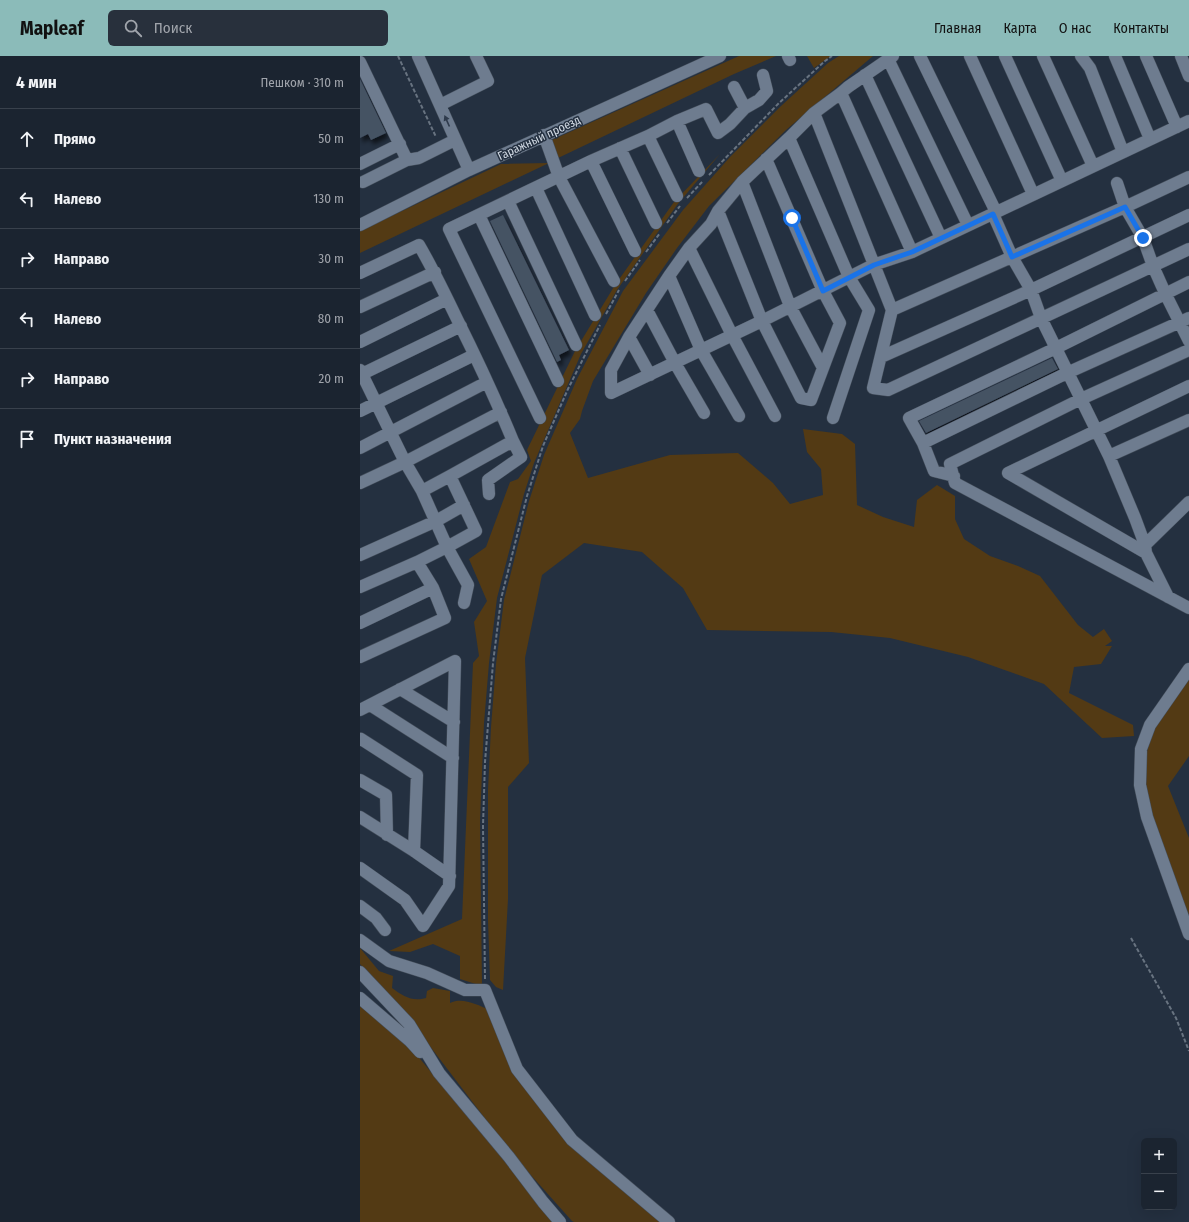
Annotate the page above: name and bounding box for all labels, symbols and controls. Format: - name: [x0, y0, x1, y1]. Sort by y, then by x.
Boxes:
- search box: [108, 10, 388, 46]
- text: Mapleaf: [20, 17, 84, 40]
- icon: search: [122, 17, 144, 39]
- text: Поиск: [154, 19, 192, 37]
- text: Главная: [934, 20, 981, 37]
- text: Карта: [1003, 20, 1037, 37]
- text: О нас: [1059, 20, 1091, 37]
- text: Контакты: [1113, 20, 1169, 37]
- text: 4 мин: [16, 72, 57, 93]
- text: Пешком · 310 m: [260, 75, 344, 90]
- street label: Гаражный проезд: [495, 113, 583, 163]
- one-way arrow: [444, 116, 450, 127]
- icon: ahead: [16, 128, 38, 150]
- text: Прямо: [54, 130, 96, 148]
- text: 50 m: [318, 131, 344, 146]
- icon: left: [16, 188, 38, 210]
- text: Налево: [54, 190, 101, 208]
- text: 130 m: [313, 191, 344, 206]
- route start: [783, 209, 801, 227]
- route end: [1134, 229, 1152, 247]
- icon: right: [16, 248, 38, 270]
- text: Направо: [54, 250, 109, 268]
- text: 30 m: [318, 251, 344, 266]
- icon: left: [16, 308, 38, 330]
- text: Налево: [54, 310, 101, 328]
- text: 80 m: [318, 311, 344, 326]
- icon: right: [16, 368, 38, 390]
- text: Направо: [54, 370, 109, 388]
- text: 20 m: [318, 371, 344, 386]
- icon: arrive: [16, 428, 38, 450]
- text: Пункт назначения: [54, 430, 172, 448]
- map controls: [1141, 1138, 1177, 1210]
- button: +: [1141, 1138, 1177, 1174]
- button: −: [1141, 1174, 1177, 1210]

